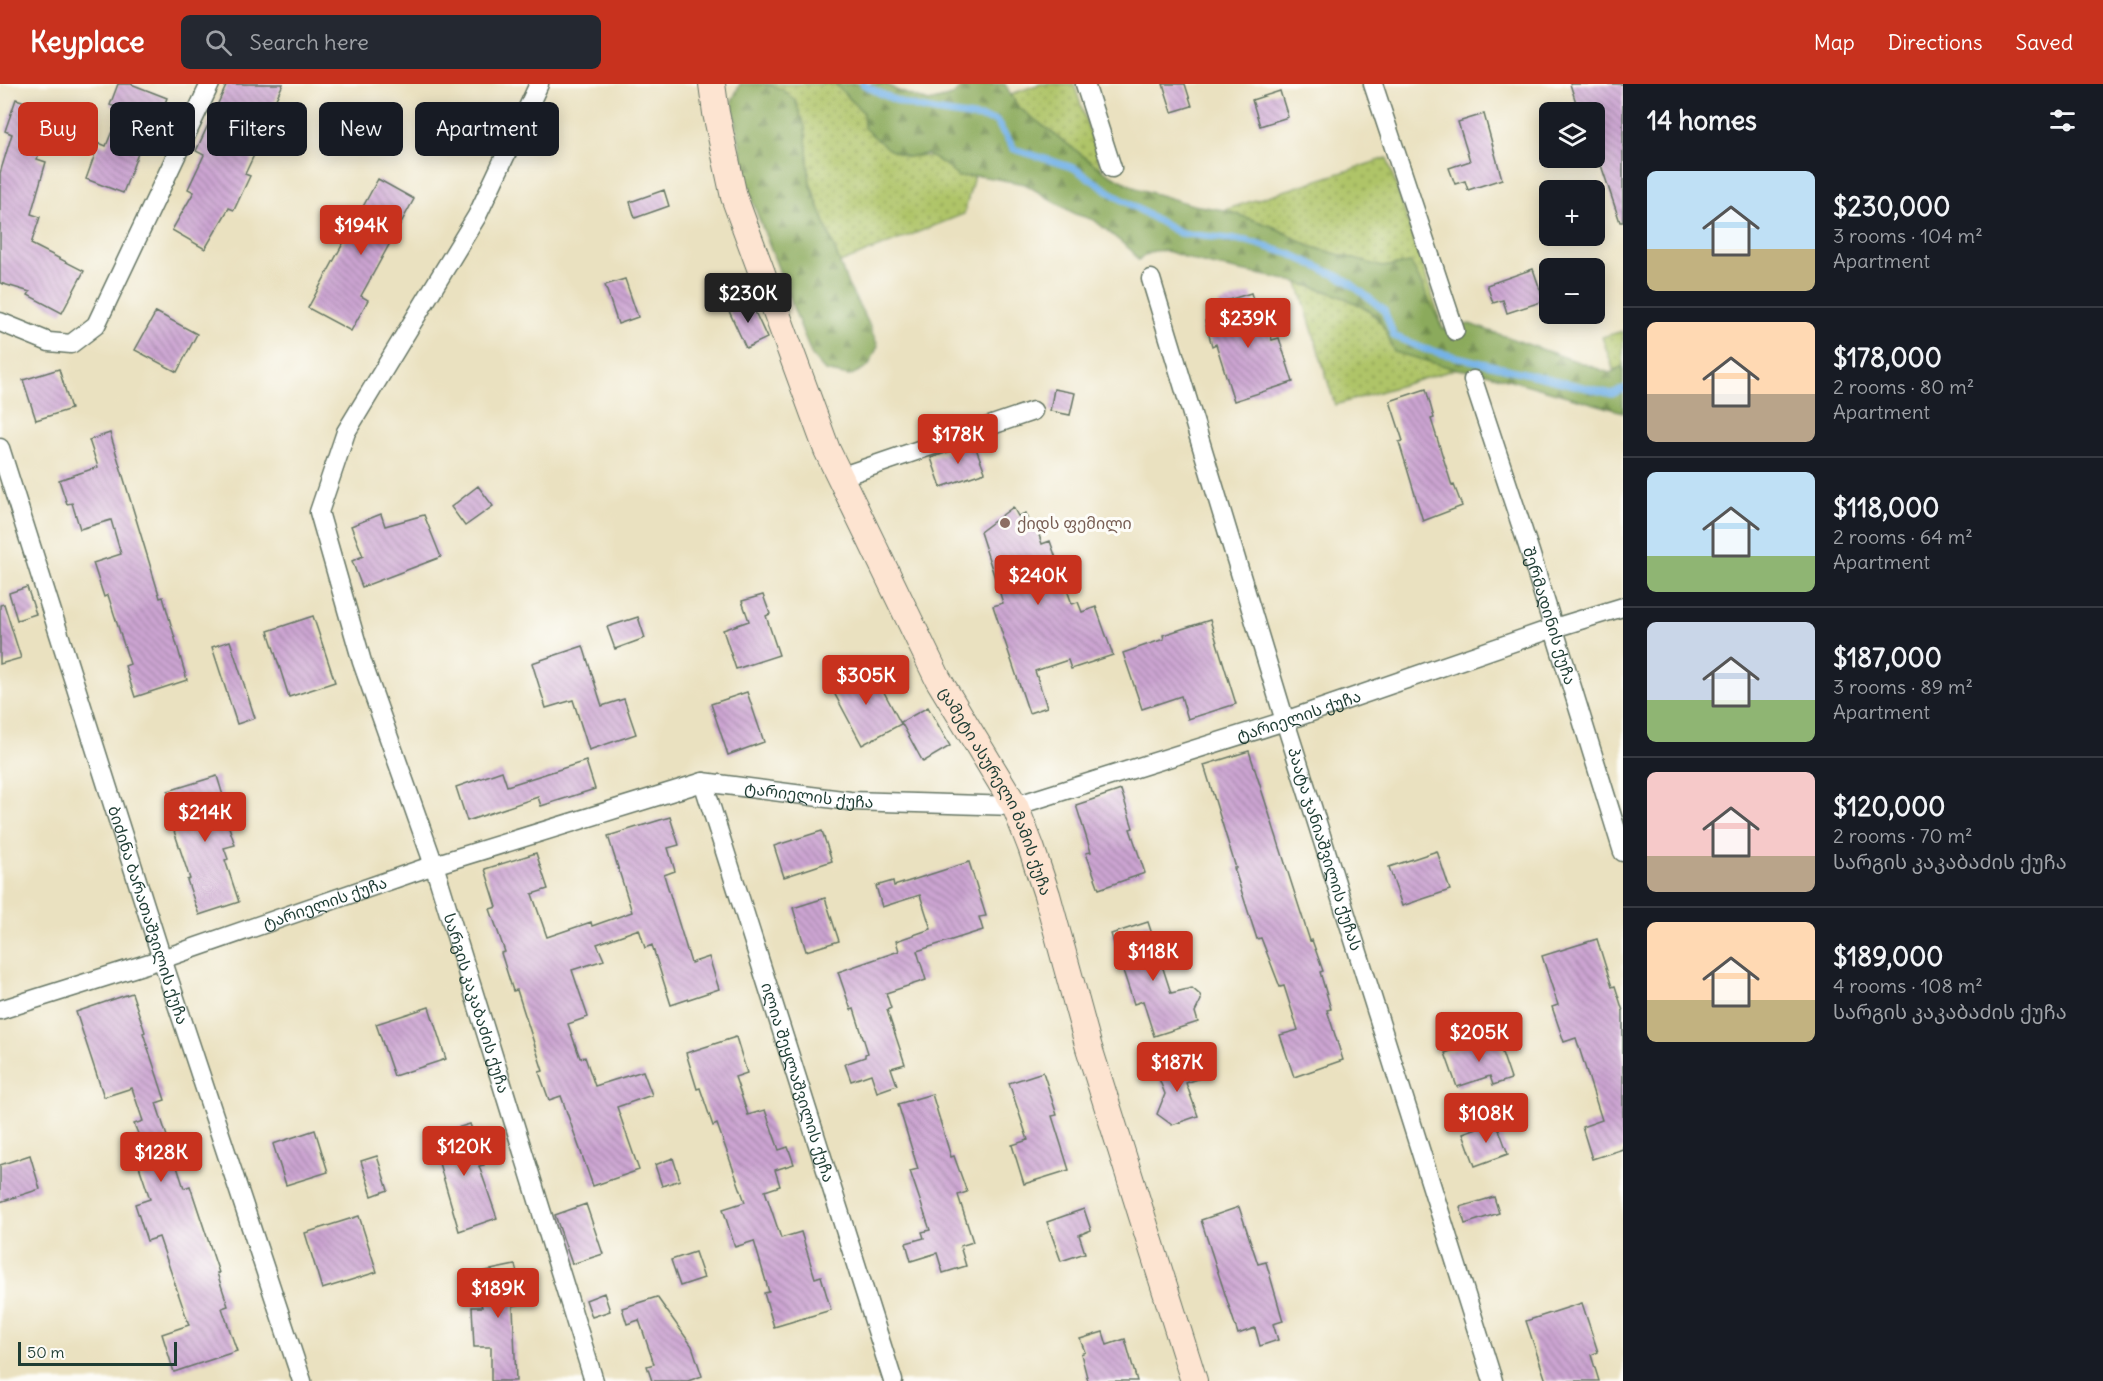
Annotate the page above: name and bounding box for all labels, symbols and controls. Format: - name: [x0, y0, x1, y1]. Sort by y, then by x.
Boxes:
- search box: [181, 15, 601, 69]
- text: Keyplace: [30, 24, 145, 60]
- icon: search: [202, 26, 235, 59]
- text: Search here: [250, 28, 369, 56]
- text: Map: [1814, 29, 1855, 56]
- text: Directions: [1888, 29, 1982, 56]
- text: Saved: [2015, 29, 2073, 56]
- chip: Buy: [18, 102, 98, 156]
- chip: Rent: [110, 102, 195, 156]
- chip: Filters: [207, 102, 307, 156]
- chip: New: [319, 102, 403, 156]
- chip: Apartment: [415, 102, 559, 156]
- map controls: [1539, 102, 1605, 324]
- button: layers: [1539, 102, 1605, 168]
- text: 14 homes: [1647, 104, 1757, 137]
- icon: filters: [2046, 104, 2079, 137]
- button: +: [1539, 180, 1605, 246]
- text: $230,000: [1833, 190, 1950, 223]
- icon: home: [1695, 195, 1767, 267]
- pin: $194K: [319, 205, 403, 256]
- text: $194K: [334, 212, 388, 237]
- text: 3 rooms · 104 m²: [1833, 223, 1983, 248]
- text: Apartment: [1833, 248, 1930, 273]
- button: −: [1539, 258, 1605, 324]
- pin: $230K: [706, 273, 790, 324]
- text: $230K: [719, 280, 777, 305]
- pin: $239K: [1206, 298, 1290, 349]
- text: $239K: [1219, 305, 1277, 330]
- text: $178,000: [1833, 341, 1942, 374]
- icon: home: [1695, 346, 1767, 418]
- text: 2 rooms · 80 m²: [1833, 374, 1974, 399]
- text: Apartment: [1833, 399, 1930, 424]
- pin: $178K: [916, 414, 1000, 465]
- text: $178K: [932, 421, 984, 446]
- text: $118,000: [1833, 491, 1939, 524]
- icon: home: [1695, 496, 1767, 568]
- place label: ქიდს ფემილი: [1017, 513, 1132, 534]
- marker: ქიდს ფემილი: [998, 516, 1012, 530]
- text: 2 rooms · 64 m²: [1833, 524, 1973, 549]
- street label: შერმადინის ქუჩა: [1519, 544, 1581, 687]
- text: Apartment: [1833, 549, 1930, 574]
- pin: $240K: [996, 555, 1080, 606]
- text: $240K: [1009, 562, 1067, 587]
- text: $187,000: [1833, 641, 1942, 674]
- icon: home: [1695, 646, 1767, 718]
- pin: $305K: [824, 655, 908, 706]
- text: $305K: [836, 662, 896, 687]
- text: 3 rooms · 89 m²: [1833, 674, 1973, 699]
- street label: ცამეტი ასურელი მამის ქუჩა: [935, 683, 1056, 898]
- street label: ტარიელის ქუჩა: [1234, 686, 1363, 746]
- text: Apartment: [1833, 699, 1930, 724]
- street label: პაატა ჯანიაშვილის ქუჩას: [1284, 745, 1367, 953]
- street label: ტარიელის ქუჩა: [743, 777, 874, 812]
- text: $120,000: [1833, 790, 1945, 823]
- pin: $214K: [163, 792, 247, 843]
- icon: home: [1695, 796, 1767, 868]
- text: $214K: [178, 799, 232, 824]
- street label: ბიძინა ბარათაშვილის ქუჩა: [104, 803, 193, 1027]
- text: 2 rooms · 70 m²: [1833, 823, 1973, 848]
- text: სარგის კაკაბაძის ქუჩა: [1833, 849, 2067, 874]
- street label: ტარიელის ქუჩა: [260, 872, 389, 933]
- street label: სარგის კაკაბაძის ქუჩა: [440, 911, 514, 1095]
- pin: $118K: [1111, 931, 1195, 982]
- text: $118K: [1128, 938, 1178, 963]
- text: $189,000: [1833, 940, 1943, 973]
- icon: home: [1695, 946, 1767, 1018]
- text: 4 rooms · 108 m²: [1833, 973, 1983, 998]
- street label: ილია შეყლაშვილის ქუჩა: [757, 980, 839, 1185]
- text: სარგის კაკაბაძის ქუჩა: [1833, 999, 2067, 1024]
- pin: $205K: [1437, 1012, 1521, 1063]
- text: $205K: [1449, 1019, 1509, 1044]
- pin: $187K: [1135, 1042, 1219, 1093]
- text: $187K: [1151, 1049, 1203, 1074]
- pin: $108K: [1444, 1093, 1528, 1144]
- text: $108K: [1458, 1100, 1514, 1125]
- pin: $120K: [422, 1126, 506, 1177]
- pin: $128K: [119, 1132, 203, 1183]
- text: $120K: [436, 1133, 492, 1158]
- text: $128K: [134, 1139, 188, 1164]
- pin: $189K: [456, 1268, 540, 1319]
- text: $189K: [471, 1275, 525, 1300]
- scale bar: [18, 1339, 177, 1366]
- text: 50 m: [27, 1342, 65, 1362]

